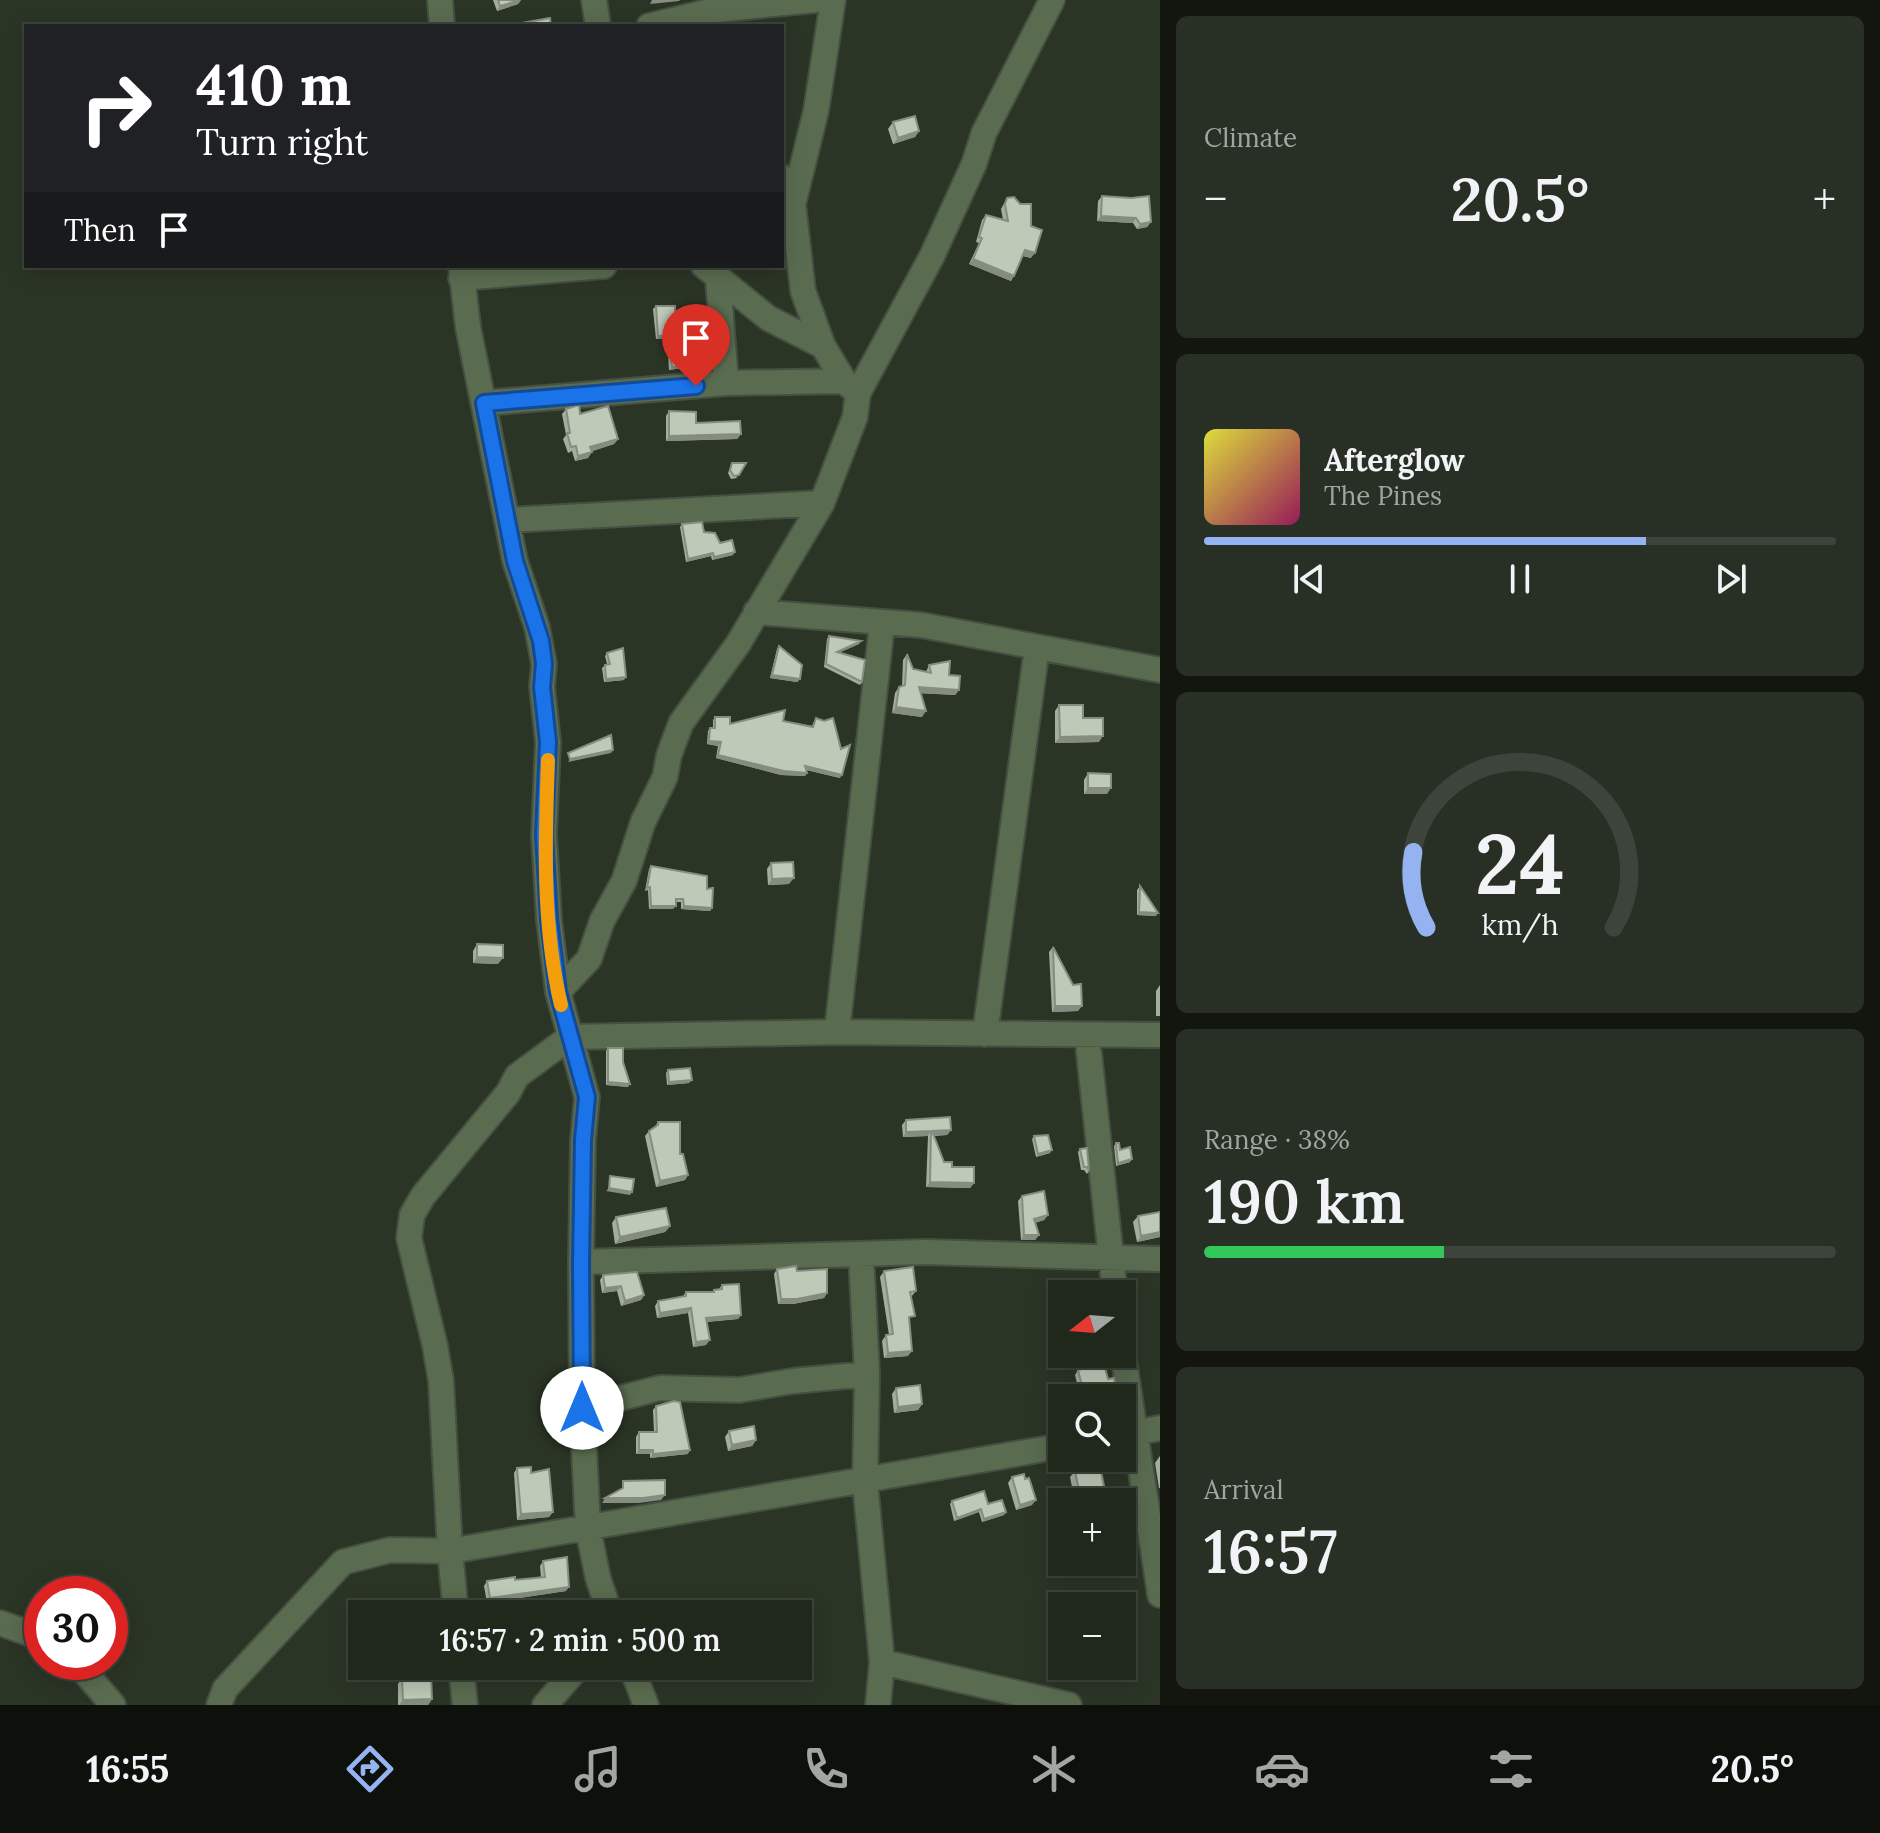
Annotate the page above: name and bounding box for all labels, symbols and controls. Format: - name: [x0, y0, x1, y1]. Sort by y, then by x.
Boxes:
- text: 410 m: [196, 49, 351, 120]
- icon: right: [64, 56, 168, 160]
- text: Turn right: [196, 119, 369, 165]
- text: Climate: [1204, 121, 1297, 154]
- text: 20.5°: [1450, 161, 1590, 237]
- text: −: [1204, 171, 1227, 227]
- text: +: [1813, 171, 1836, 227]
- icon: arrive: [152, 208, 196, 252]
- text: Then: [64, 211, 136, 249]
- pin: [662, 304, 730, 386]
- icon: arrive: [674, 316, 718, 360]
- text: Afterglow: [1324, 441, 1465, 479]
- text: The Pines: [1324, 479, 1442, 512]
- icon: previous: [1287, 557, 1331, 601]
- icon: pause: [1498, 557, 1542, 601]
- icon: next: [1709, 557, 1753, 601]
- text: 24: [1475, 810, 1565, 917]
- text: km/h: [1481, 907, 1559, 944]
- text: Range · 38%: [1204, 1123, 1350, 1156]
- text: 190 km: [1204, 1163, 1405, 1239]
- north arrow: [1048, 1280, 1136, 1368]
- map controls: [1048, 1280, 1136, 1680]
- position arrow: [540, 1366, 624, 1450]
- button: search: [1048, 1384, 1136, 1472]
- text: Arrival: [1204, 1473, 1283, 1506]
- button: +: [1048, 1488, 1136, 1576]
- text: 16:57: [1204, 1513, 1338, 1589]
- speed limit sign: 30: [24, 1576, 128, 1680]
- button: −: [1048, 1592, 1136, 1680]
- text: 16:57 · 2 min · 500 m: [439, 1621, 721, 1659]
- icon: directions: [342, 1741, 398, 1797]
- icon: music: [570, 1741, 626, 1797]
- icon: phone: [798, 1741, 854, 1797]
- icon: climate: [1026, 1741, 1082, 1797]
- icon: car: [1254, 1741, 1310, 1797]
- icon: filters: [1483, 1741, 1539, 1797]
- text: 16:55: [86, 1746, 169, 1792]
- text: 20.5°: [1711, 1746, 1794, 1792]

